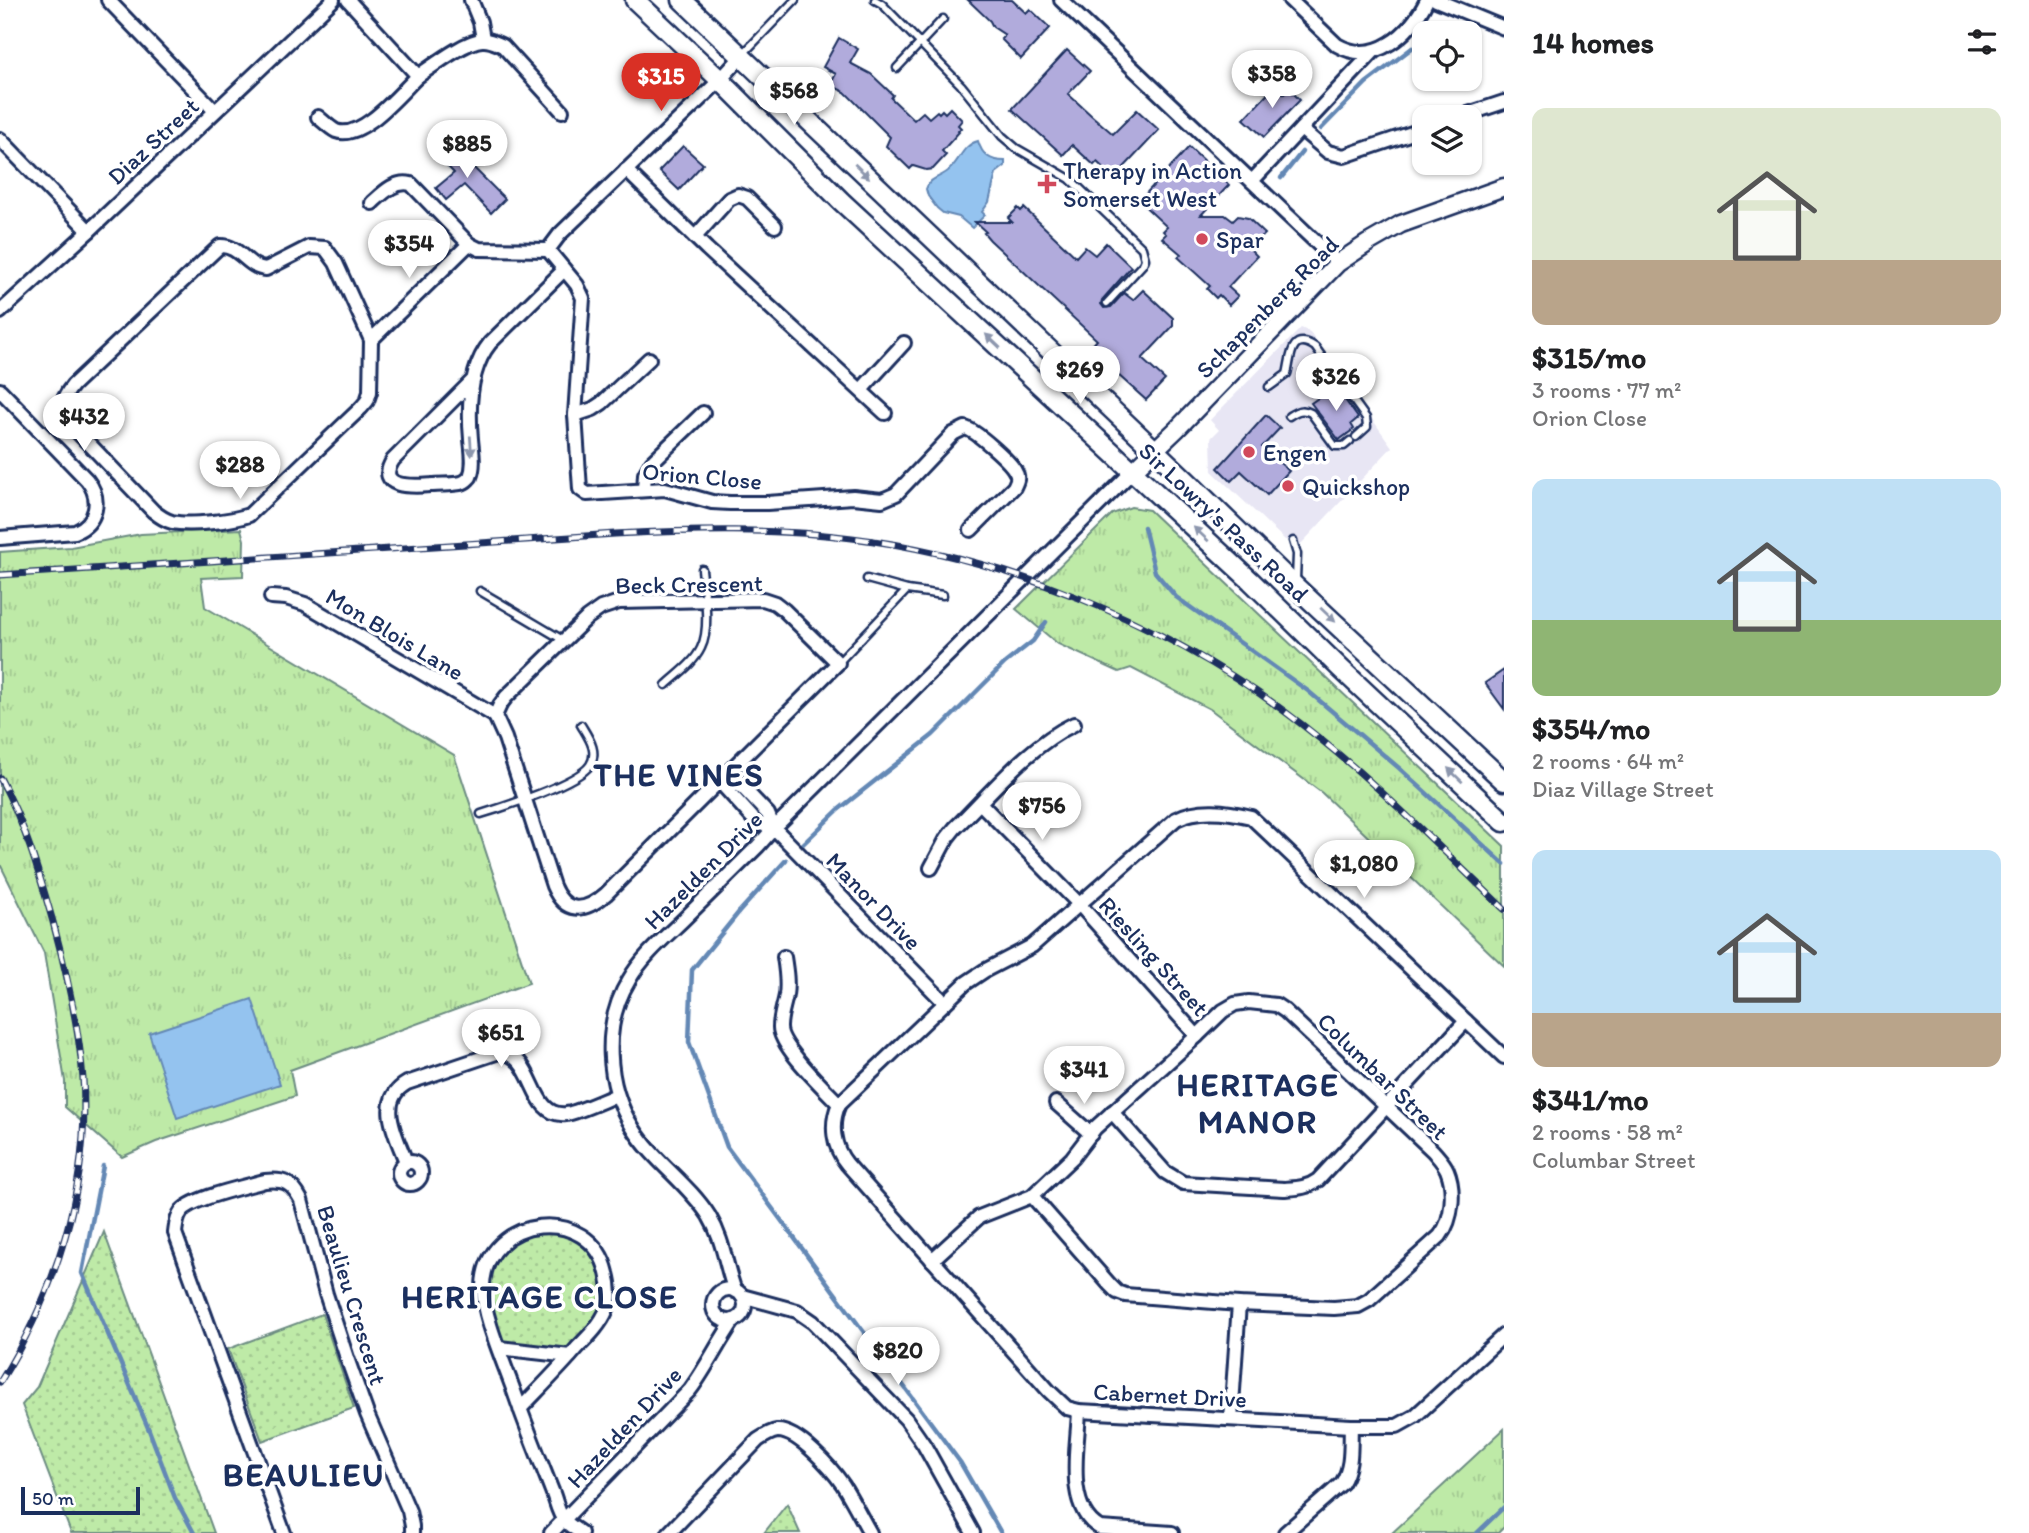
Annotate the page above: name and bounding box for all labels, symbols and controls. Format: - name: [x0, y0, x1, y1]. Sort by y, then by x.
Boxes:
- map controls: [1412, 21, 1482, 175]
- button: locate: [1412, 21, 1482, 91]
- icon: filters: [1963, 23, 2001, 61]
- text: 14 homes: [1532, 24, 1654, 61]
- pin: $358: [1231, 50, 1313, 110]
- pin: $315: [620, 54, 702, 113]
- text: $358: [1248, 59, 1296, 87]
- text: $315: [638, 62, 684, 90]
- pin: $568: [753, 68, 835, 127]
- text: $568: [770, 76, 818, 104]
- street label: Diaz Street: [101, 91, 205, 191]
- button: layers: [1412, 105, 1482, 175]
- pin: $885: [426, 120, 508, 180]
- text: $885: [443, 129, 491, 157]
- icon: home: [1704, 153, 1830, 279]
- place label: Therapy in Action Somerset West: [1063, 156, 1242, 213]
- one-way arrow: [853, 162, 870, 178]
- marker: Therapy in Action Somerset West: [1037, 174, 1057, 194]
- pin: $354: [368, 220, 450, 280]
- place label: Spar: [1216, 225, 1264, 254]
- text: $354: [384, 229, 434, 257]
- street label: Schapenberg Road: [1190, 230, 1344, 384]
- marker: Spar: [1194, 231, 1210, 247]
- one-way arrow: [985, 333, 1002, 349]
- text: $315/mo: [1532, 339, 1646, 376]
- pin: $269: [1039, 346, 1121, 406]
- pin: $326: [1295, 354, 1377, 413]
- text: $269: [1056, 355, 1104, 383]
- text: $326: [1312, 362, 1360, 390]
- text: 3 rooms · 77 m²: [1532, 376, 1682, 404]
- pin: $432: [43, 393, 125, 453]
- text: $432: [59, 402, 109, 430]
- text: Orion Close: [1532, 404, 1647, 432]
- one-way arrow: [466, 436, 477, 458]
- street label: Sir Lowry's Pass Road: [1133, 436, 1315, 608]
- place label: Engen: [1263, 438, 1327, 467]
- pin: $288: [199, 442, 281, 501]
- marker: Engen: [1241, 444, 1257, 460]
- text: $288: [216, 450, 264, 478]
- street label: Orion Close: [641, 456, 763, 496]
- place label: Quickshop: [1302, 472, 1410, 501]
- marker: Quickshop: [1280, 478, 1296, 494]
- icon: home: [1704, 524, 1830, 650]
- one-way arrow: [1192, 526, 1210, 542]
- street label: Beck Crescent: [615, 568, 763, 600]
- street label: Mon Blois Lane: [321, 581, 469, 687]
- one-way arrow: [1319, 607, 1337, 623]
- text: $354/mo: [1532, 710, 1650, 747]
- text: 2 rooms · 64 m²: [1532, 747, 1684, 775]
- district label: THE VINES: [593, 756, 765, 794]
- one-way arrow: [1446, 767, 1463, 784]
- text: Diaz Village Street: [1532, 775, 1714, 803]
- pin: $756: [1001, 782, 1083, 842]
- text: $756: [1018, 791, 1066, 819]
- street label: Hazelden Drive: [638, 805, 768, 935]
- pin: $1,080: [1307, 841, 1421, 900]
- street label: Manor Drive: [820, 846, 928, 956]
- text: $1,080: [1330, 849, 1398, 877]
- street label: Riesling Street: [1093, 890, 1215, 1022]
- icon: home: [1704, 895, 1830, 1021]
- street label: Columbar Street: [1312, 1006, 1454, 1146]
- pin: $651: [460, 1010, 542, 1069]
- text: $651: [478, 1018, 524, 1046]
- pin: $341: [1043, 1046, 1125, 1106]
- text: $341: [1060, 1055, 1108, 1083]
- district label: HERITAGE MANOR: [1176, 1066, 1340, 1141]
- text: $341/mo: [1532, 1081, 1649, 1118]
- text: 2 rooms · 58 m²: [1532, 1118, 1683, 1146]
- text: Columbar Street: [1532, 1146, 1696, 1174]
- street label: Beaulieu Crescent: [311, 1202, 393, 1388]
- district label: HERITAGE CLOSE: [401, 1278, 679, 1316]
- pin: $820: [857, 1328, 939, 1387]
- text: $820: [873, 1336, 923, 1364]
- street label: Hazelden Drive: [560, 1360, 688, 1494]
- street label: Cabernet Drive: [1092, 1376, 1248, 1414]
- district label: BEAULIEU: [223, 1456, 385, 1494]
- scale bar: [21, 1484, 140, 1516]
- text: 50 m: [32, 1487, 74, 1510]

